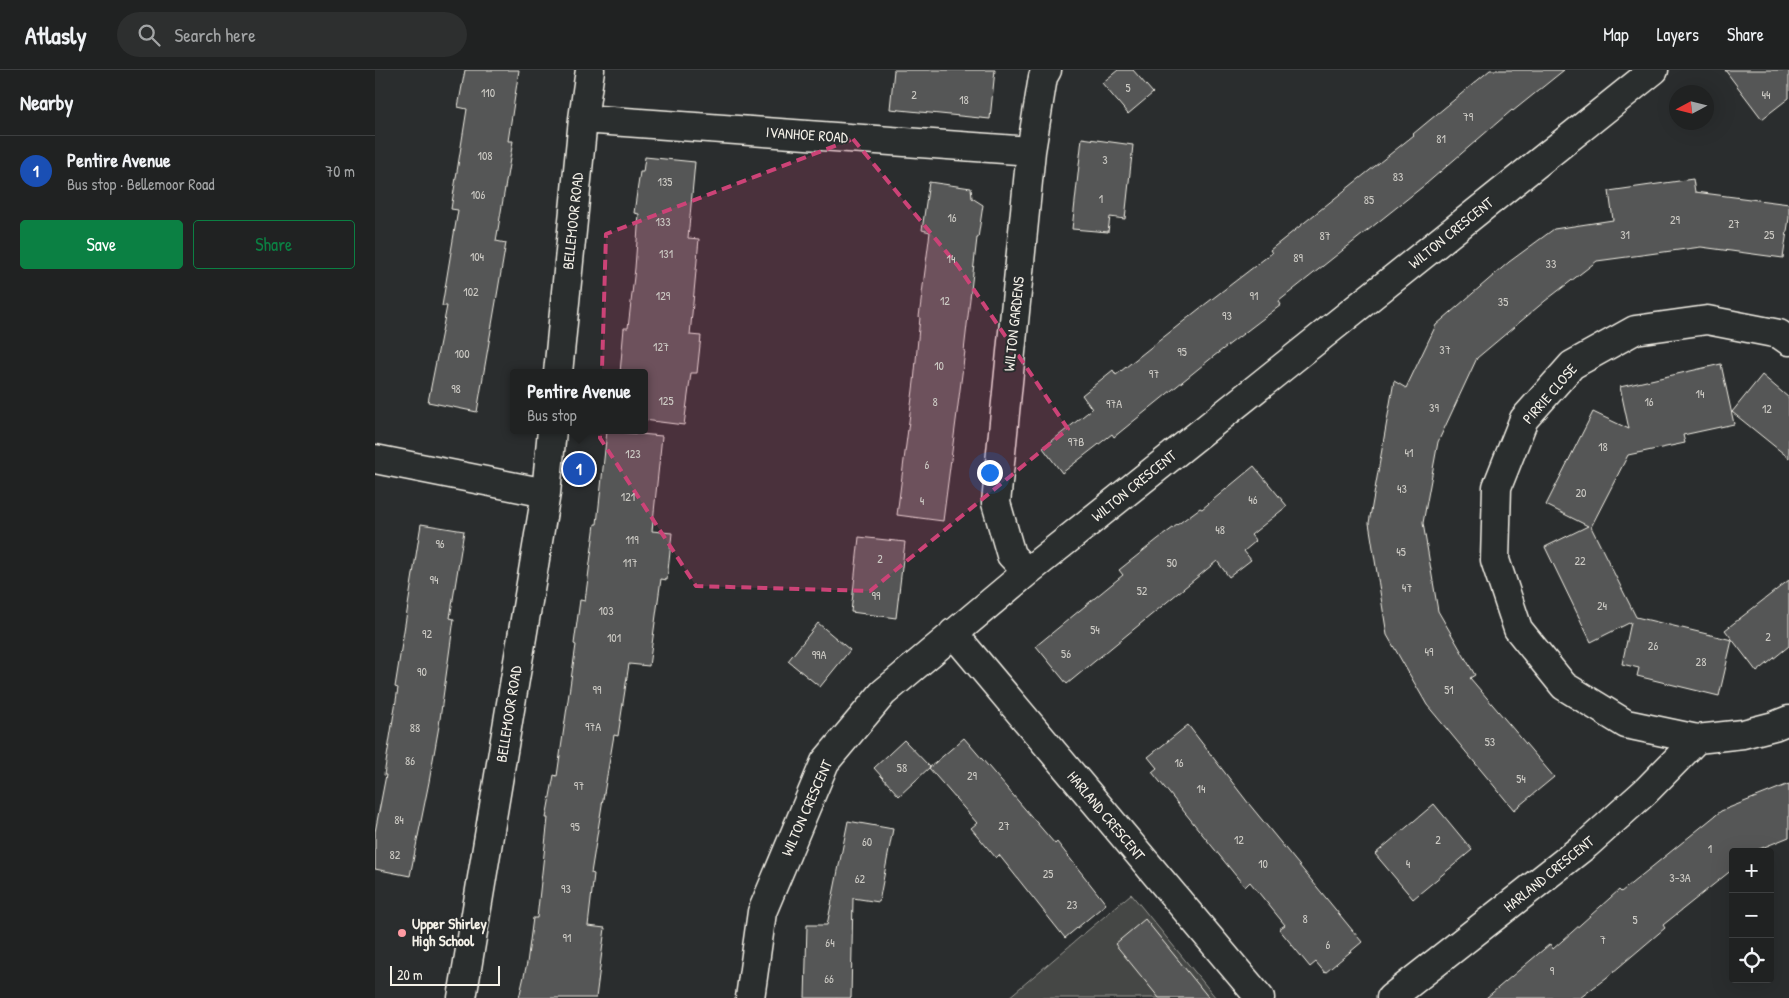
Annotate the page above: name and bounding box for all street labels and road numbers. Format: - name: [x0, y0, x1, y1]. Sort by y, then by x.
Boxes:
- street label: IVANHOE ROAD: [765, 121, 850, 148]
- street label: BELLEMOOR ROAD: [557, 171, 588, 271]
- street label: WILTON CRESCENT: [1404, 191, 1498, 273]
- street label: WILTON GARDENS: [998, 275, 1029, 372]
- street label: PIRRIE CLOSE: [1518, 359, 1582, 428]
- street label: WILTON CRESCENT: [1087, 444, 1181, 526]
- street label: BELLEMOOR ROAD: [491, 663, 527, 764]
- street label: WILTON CRESCENT: [776, 755, 838, 859]
- street label: HARLAND CRESCENT: [1063, 766, 1151, 866]
- street label: HARLAND CRESCENT: [1499, 830, 1599, 917]

